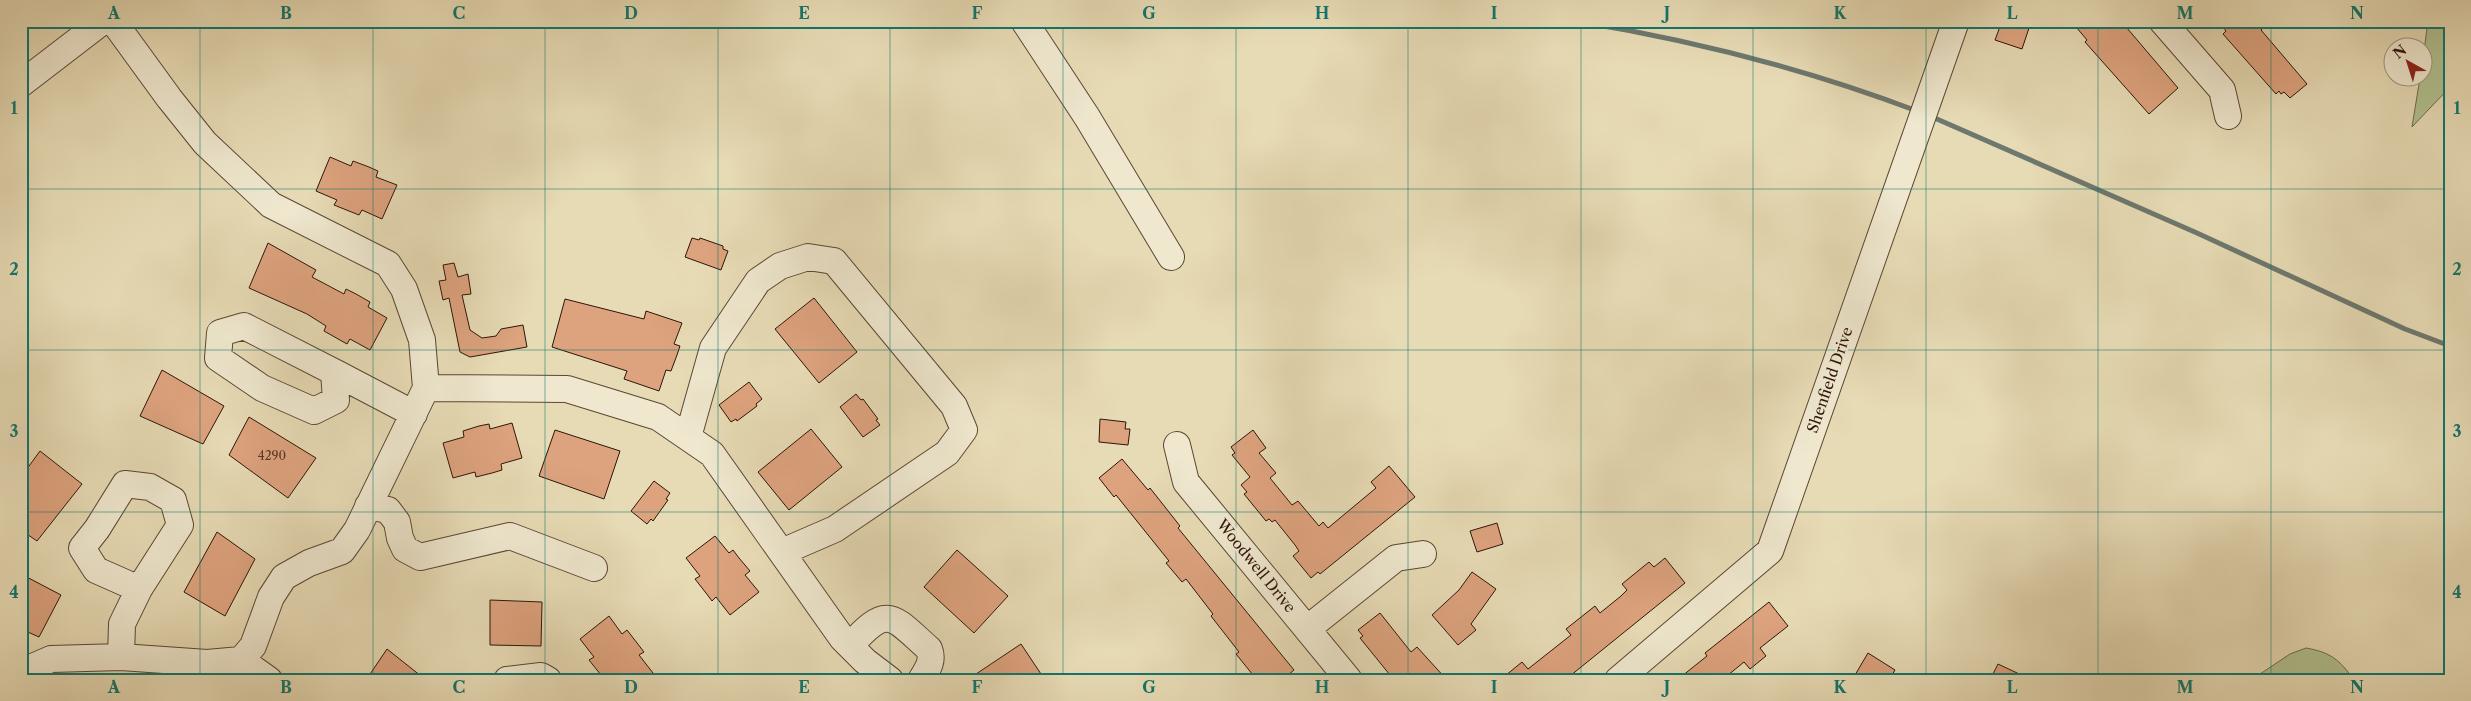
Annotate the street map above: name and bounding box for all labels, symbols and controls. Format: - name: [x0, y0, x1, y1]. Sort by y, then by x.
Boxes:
- text: A: [107, 3, 121, 23]
- text: B: [280, 3, 292, 23]
- text: C: [453, 3, 465, 23]
- text: D: [624, 3, 638, 23]
- text: E: [798, 3, 810, 23]
- text: F: [972, 3, 983, 23]
- text: G: [1142, 3, 1156, 23]
- text: H: [1315, 3, 1329, 23]
- text: I: [1491, 3, 1498, 23]
- text: J: [1661, 3, 1670, 23]
- text: K: [1834, 3, 1848, 23]
- text: L: [2006, 3, 2018, 23]
- text: M: [2177, 3, 2194, 23]
- text: N: [2350, 3, 2364, 23]
- north arrow: [2384, 38, 2434, 88]
- text: N: [2389, 41, 2410, 63]
- text: 1: [10, 98, 18, 118]
- text: 1: [2453, 98, 2461, 118]
- text: 2: [9, 259, 19, 279]
- text: 2: [2452, 259, 2462, 279]
- street label: Shenfield Drive: [1803, 324, 1857, 435]
- text: 3: [9, 421, 19, 441]
- text: 3: [2452, 421, 2462, 441]
- house number: 4290: [258, 448, 286, 463]
- street label: Woodwell Drive: [1212, 514, 1300, 616]
- text: 4: [9, 582, 19, 602]
- text: 4: [2452, 582, 2462, 602]
- text: A: [107, 677, 121, 697]
- text: B: [280, 677, 292, 697]
- text: C: [453, 677, 465, 697]
- text: D: [624, 677, 638, 697]
- text: E: [798, 677, 810, 697]
- text: F: [972, 677, 983, 697]
- text: G: [1142, 677, 1156, 697]
- text: H: [1315, 677, 1329, 697]
- text: I: [1491, 677, 1498, 697]
- text: J: [1661, 677, 1670, 697]
- text: K: [1834, 677, 1848, 697]
- text: L: [2006, 677, 2018, 697]
- text: M: [2177, 677, 2194, 697]
- text: N: [2350, 677, 2364, 697]

